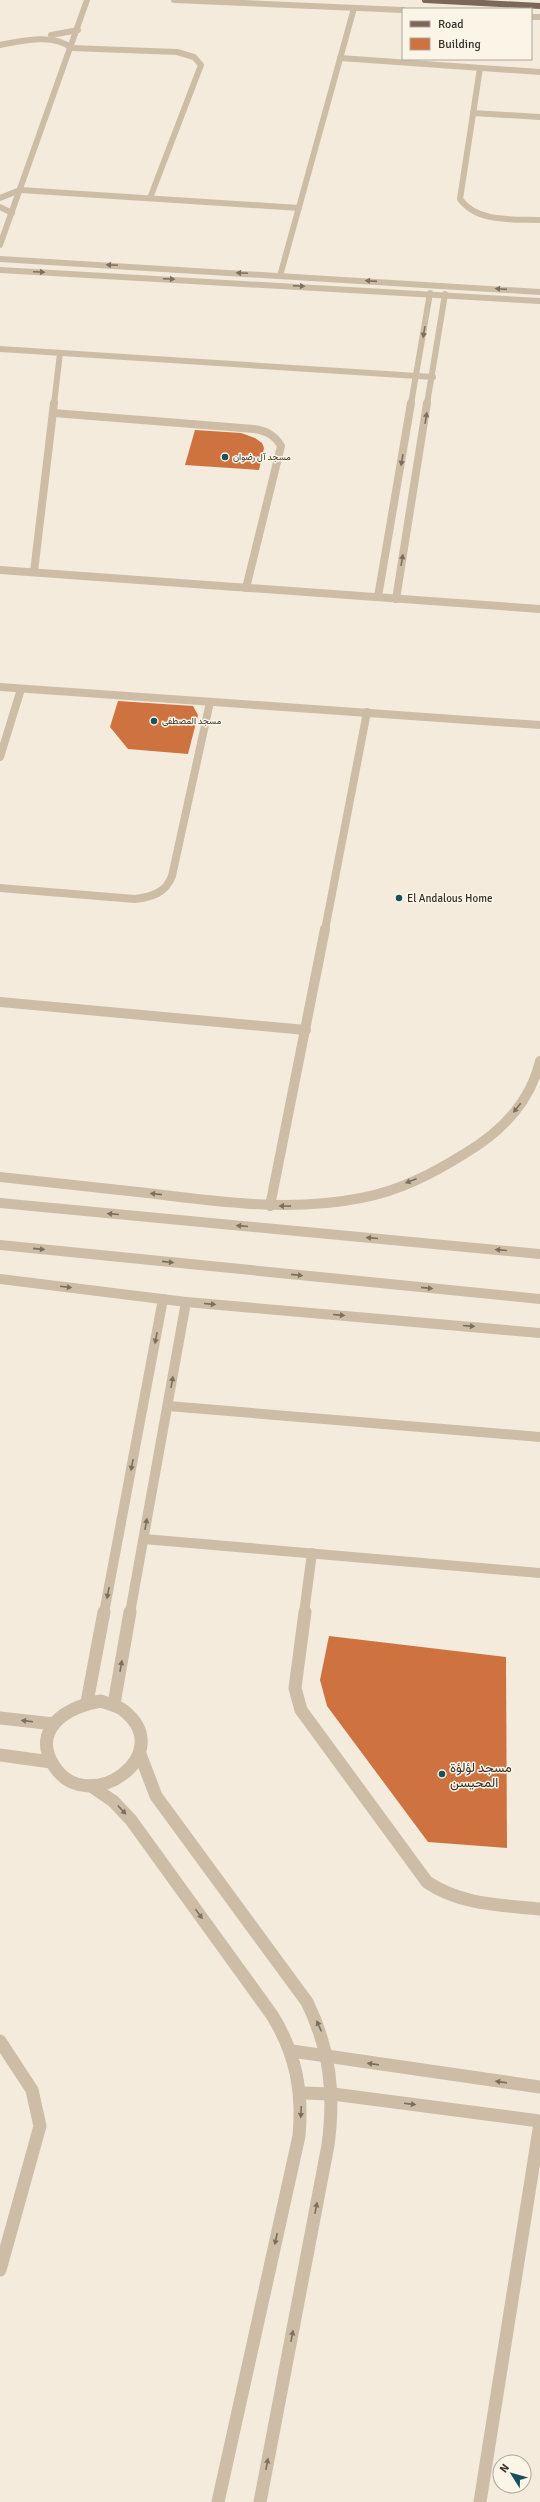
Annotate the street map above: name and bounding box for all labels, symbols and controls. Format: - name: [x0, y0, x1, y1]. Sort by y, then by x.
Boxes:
- legend: [402, 8, 532, 60]
- text: Road: [438, 17, 464, 32]
- text: Building: [438, 37, 481, 52]
- one-way arrow: [106, 262, 118, 269]
- one-way arrow: [33, 268, 45, 275]
- one-way arrow: [236, 270, 248, 277]
- one-way arrow: [163, 276, 176, 282]
- one-way arrow: [365, 278, 377, 285]
- one-way arrow: [293, 283, 306, 289]
- one-way arrow: [495, 286, 507, 293]
- one-way arrow: [421, 326, 427, 338]
- one-way arrow: [423, 412, 429, 424]
- marker: مسجد آل رضوان: [220, 452, 230, 462]
- place label: مسجد آل رضوان: [233, 452, 291, 463]
- one-way arrow: [399, 454, 405, 466]
- one-way arrow: [400, 554, 406, 566]
- marker: مسجد المصطفى: [149, 716, 159, 726]
- place label: مسجد المصطفى: [162, 716, 221, 727]
- place label: El Andalous Home: [407, 892, 493, 905]
- marker: El Andalous Home: [394, 893, 404, 903]
- one-way arrow: [512, 1102, 521, 1113]
- one-way arrow: [405, 1179, 417, 1185]
- one-way arrow: [150, 1191, 162, 1198]
- one-way arrow: [278, 1203, 291, 1209]
- one-way arrow: [107, 1210, 119, 1217]
- one-way arrow: [236, 1222, 248, 1229]
- one-way arrow: [366, 1235, 378, 1241]
- one-way arrow: [33, 1246, 45, 1252]
- one-way arrow: [495, 1247, 507, 1253]
- one-way arrow: [162, 1259, 174, 1265]
- one-way arrow: [291, 1272, 304, 1278]
- one-way arrow: [60, 1284, 73, 1290]
- one-way arrow: [421, 1285, 433, 1291]
- one-way arrow: [204, 1300, 216, 1307]
- one-way arrow: [333, 1312, 345, 1319]
- one-way arrow: [463, 1323, 475, 1330]
- one-way arrow: [153, 1332, 159, 1344]
- one-way arrow: [169, 1376, 175, 1388]
- one-way arrow: [129, 1459, 135, 1471]
- one-way arrow: [144, 1518, 150, 1530]
- one-way arrow: [105, 1587, 111, 1599]
- one-way arrow: [118, 1659, 124, 1672]
- one-way arrow: [21, 1717, 33, 1724]
- place label: مسجد لؤلؤة المحيسن: [450, 1760, 512, 1791]
- marker: مسجد لؤلؤة المحيسن: [437, 1769, 447, 1779]
- one-way arrow: [117, 1804, 126, 1815]
- one-way arrow: [195, 1909, 203, 1919]
- one-way arrow: [315, 2019, 321, 2031]
- one-way arrow: [367, 2061, 379, 2067]
- one-way arrow: [495, 2079, 507, 2085]
- one-way arrow: [404, 2101, 416, 2107]
- one-way arrow: [298, 2106, 305, 2118]
- one-way arrow: [313, 2202, 319, 2215]
- one-way arrow: [272, 2233, 278, 2245]
- one-way arrow: [289, 2330, 295, 2342]
- north arrow: [492, 2454, 532, 2494]
- one-way arrow: [264, 2458, 270, 2470]
- text: N: [497, 2461, 512, 2475]

